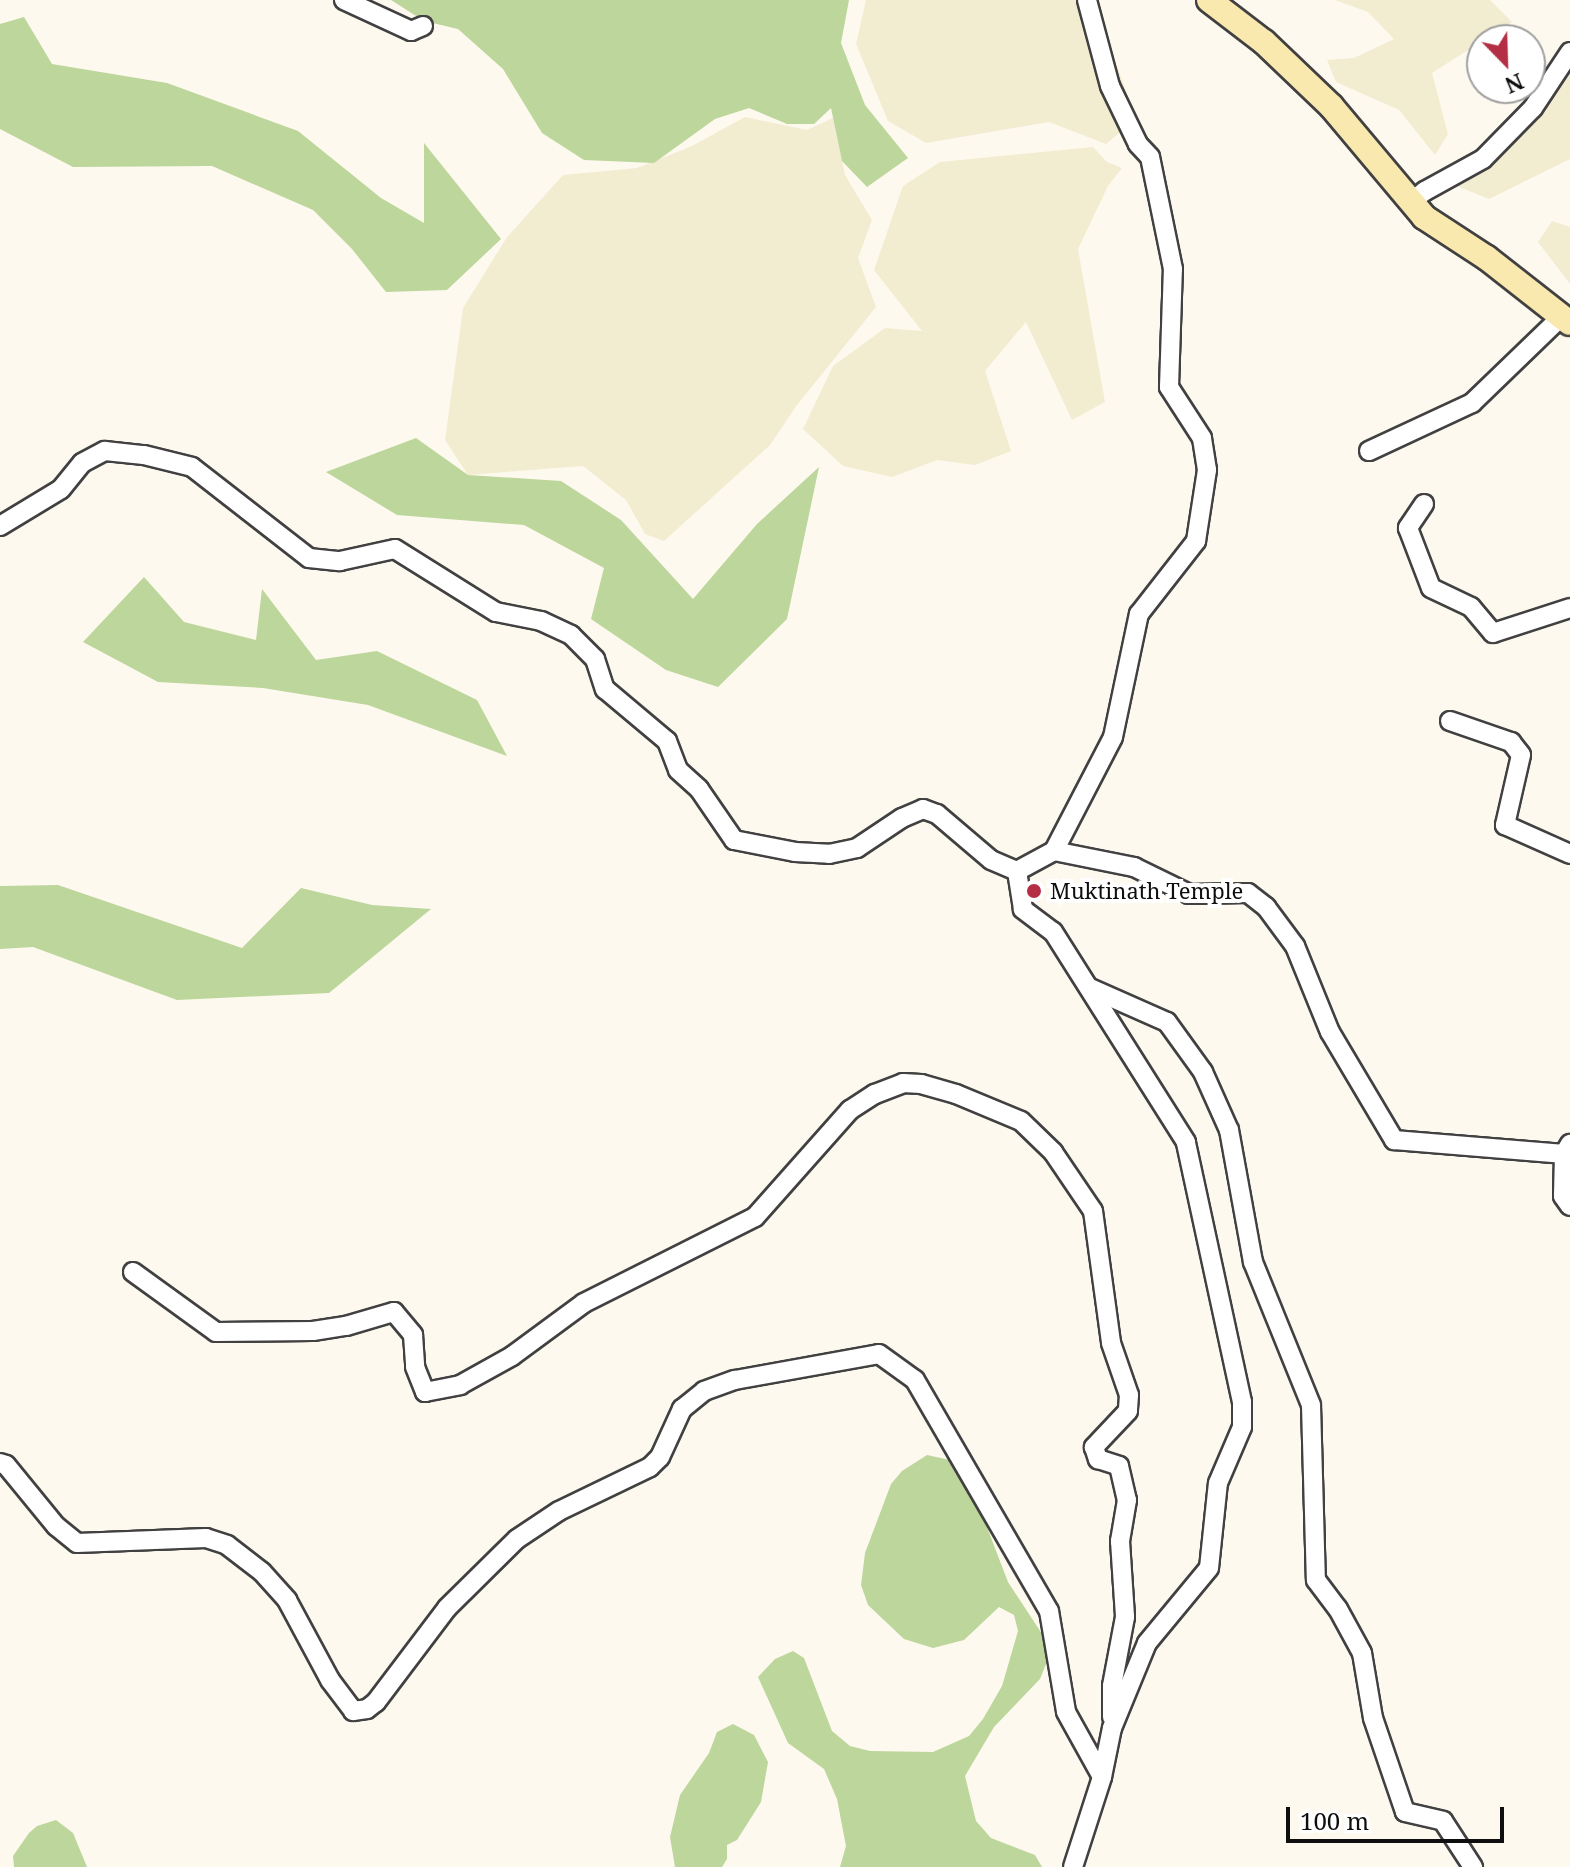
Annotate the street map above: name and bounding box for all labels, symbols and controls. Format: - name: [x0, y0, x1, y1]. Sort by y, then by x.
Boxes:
- north arrow: [1466, 24, 1546, 104]
- text: N: [1501, 67, 1528, 101]
- place label: Muktinath Temple: [1050, 878, 1243, 904]
- marker: Muktinath Temple: [1025, 882, 1043, 900]
- scale bar: [1290, 1791, 1508, 1841]
- text: 100 m: [1300, 1804, 1369, 1837]

